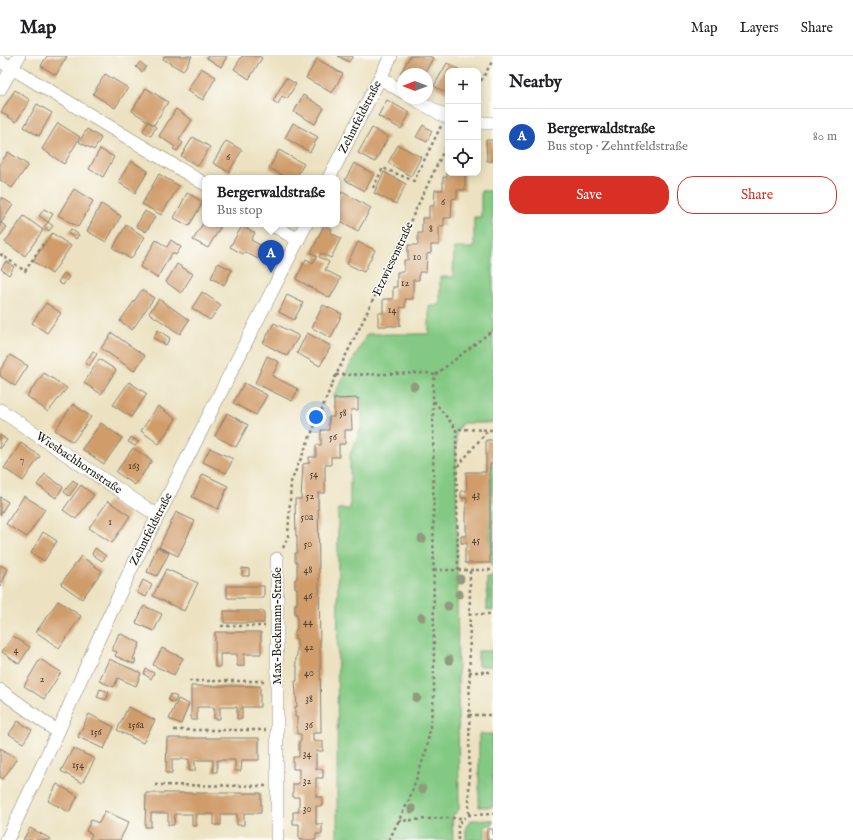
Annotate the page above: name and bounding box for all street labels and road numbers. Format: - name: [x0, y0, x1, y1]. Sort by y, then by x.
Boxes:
- street label: Zehntfeldstraße: [335, 78, 385, 156]
- street label: Etzwiesenstraße: [369, 219, 417, 299]
- street label: Wiesbachhornstraße: [33, 429, 125, 498]
- street label: Zehntfeldstraße: [126, 490, 176, 568]
- street label: Max-Beckmann-Straße: [270, 567, 285, 685]

